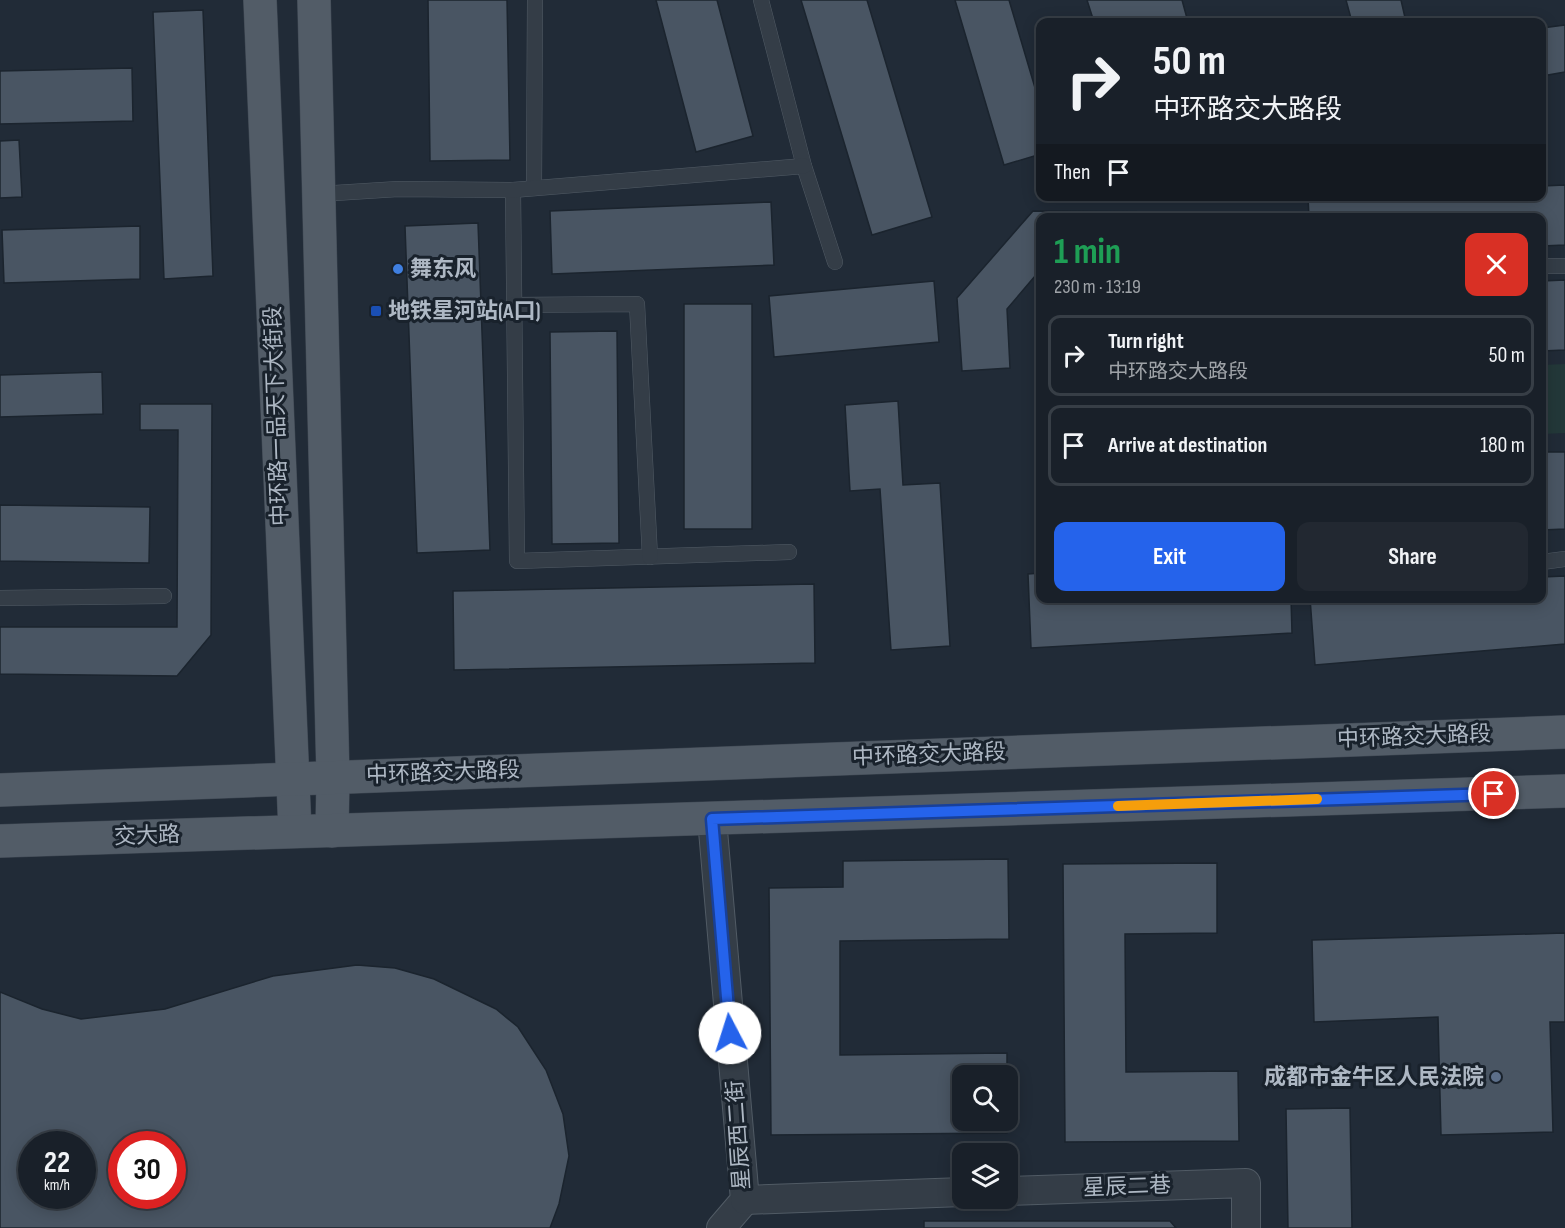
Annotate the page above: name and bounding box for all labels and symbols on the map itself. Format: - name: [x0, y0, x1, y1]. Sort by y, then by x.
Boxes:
- place label: 舞东风: [410, 256, 476, 283]
- marker: 舞东风: [391, 262, 405, 276]
- place label: 地铁星河站(A口): [388, 298, 541, 325]
- marker: 地铁星河站(A口): [369, 304, 383, 318]
- street label: 中环路一品天下大街段: [260, 306, 294, 526]
- street label: 中环路交大路段: [1337, 721, 1491, 753]
- street label: 中环路交大路段: [852, 739, 1006, 771]
- street label: 中环路交大路段: [366, 757, 520, 789]
- pin: [1468, 768, 1519, 819]
- street label: 交大路: [114, 821, 180, 851]
- position arrow: [698, 1001, 762, 1065]
- place label: 成都市金牛区人民法院: [1264, 1064, 1484, 1091]
- marker: 成都市金牛区人民法院: [1489, 1070, 1503, 1084]
- street label: 星辰西二街: [722, 1079, 756, 1191]
- speed limit sign: 30: [108, 1131, 186, 1209]
- street label: 星辰二巷: [1083, 1172, 1171, 1202]

